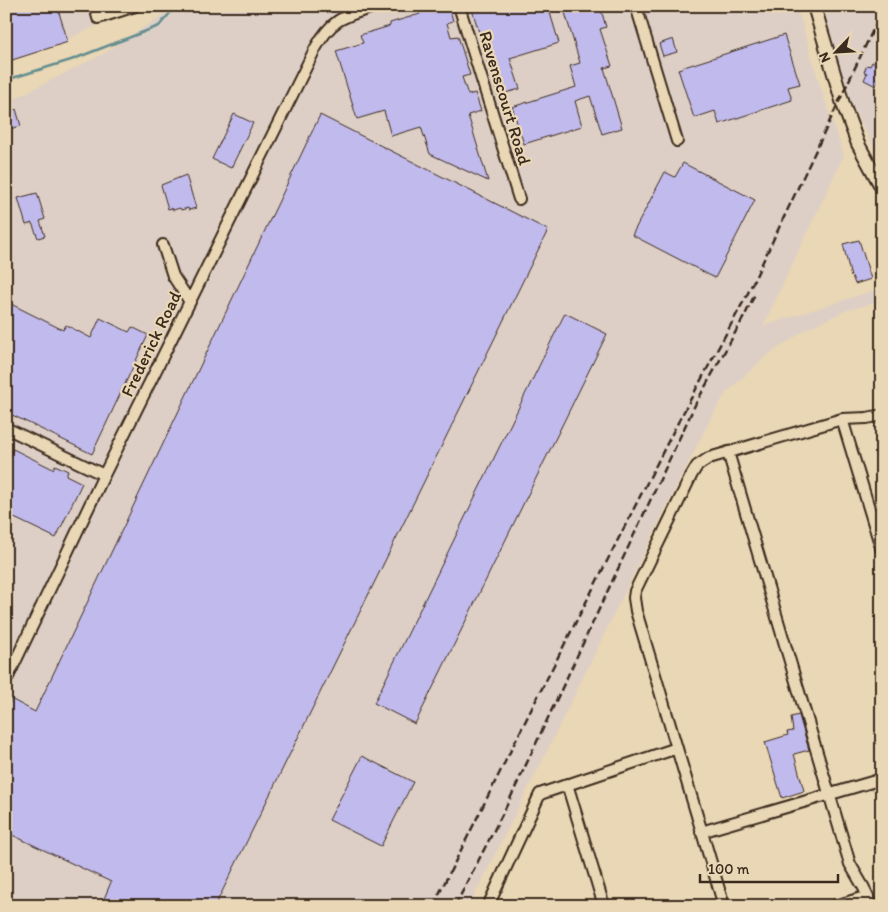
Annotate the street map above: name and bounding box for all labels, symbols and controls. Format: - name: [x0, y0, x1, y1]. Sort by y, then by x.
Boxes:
- street label: Ravenscourt Road: [474, 28, 536, 168]
- north arrow: [810, 28, 860, 78]
- text: N: [815, 49, 834, 65]
- street label: Frederick Road: [116, 287, 186, 401]
- scale bar: [700, 852, 838, 884]
- text: 100 m: [708, 860, 750, 878]

